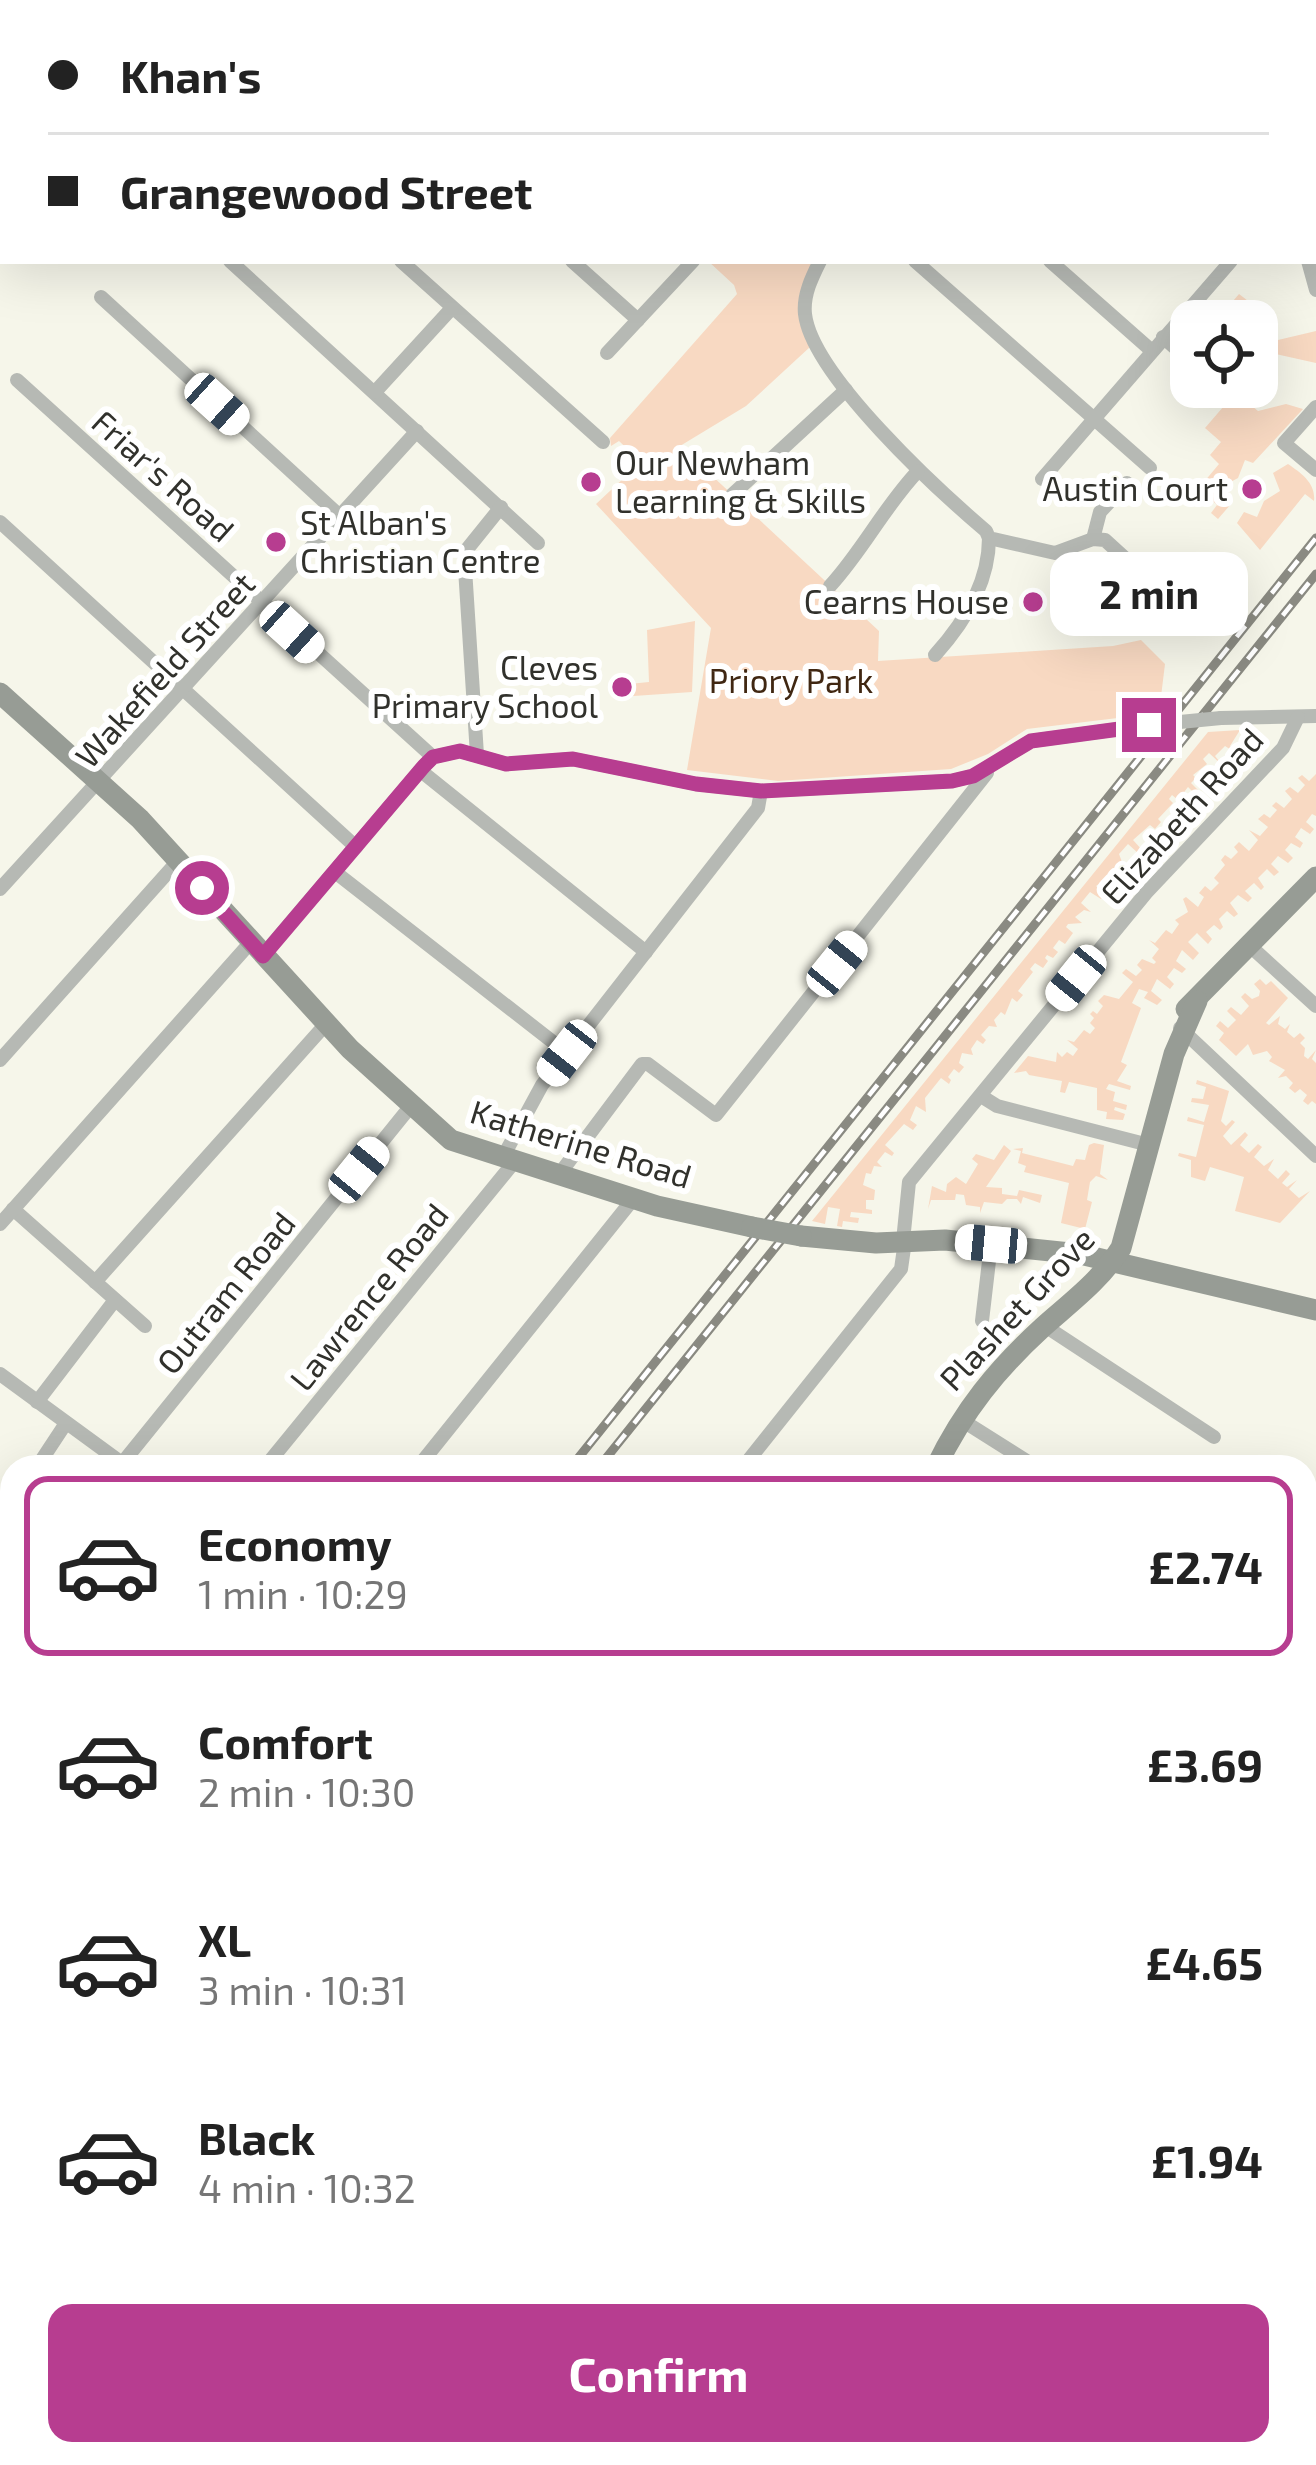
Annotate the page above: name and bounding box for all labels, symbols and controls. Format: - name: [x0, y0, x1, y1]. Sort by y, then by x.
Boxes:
- text: Khan's: [120, 48, 261, 102]
- text: Grangewood Street: [120, 164, 533, 218]
- map controls: [1170, 300, 1278, 408]
- button: locate: [1170, 300, 1278, 408]
- car: [178, 367, 256, 441]
- street label: Friar's Road: [85, 401, 243, 549]
- place label: Our Newham Learning & Skills: [615, 442, 866, 520]
- place label: Austin Court: [1042, 468, 1228, 508]
- marker: Our Newham Learning & Skills: [578, 469, 604, 495]
- marker: Austin Court: [1239, 476, 1265, 502]
- place label: St Alban's Christian Centre: [300, 502, 540, 580]
- marker: St Alban's Christian Centre: [263, 529, 289, 555]
- callout: 2 min: [1050, 551, 1248, 635]
- street label: Wakefield Street: [66, 564, 262, 775]
- text: 2 min: [1099, 570, 1199, 617]
- place label: Cearns House: [804, 581, 1009, 621]
- marker: Cearns House: [1020, 589, 1046, 615]
- car: [253, 595, 331, 669]
- place label: Cleves Primary School: [372, 647, 598, 725]
- park label: Priory Park: [709, 660, 873, 700]
- marker: Cleves Primary School: [609, 674, 635, 700]
- route end: [1122, 698, 1176, 752]
- street label: Elizabeth Road: [1092, 719, 1271, 912]
- route start: [175, 861, 229, 915]
- car: [800, 925, 874, 1003]
- car: [1039, 939, 1113, 1017]
- car: [531, 1014, 603, 1092]
- street label: Katherine Road: [466, 1090, 697, 1196]
- car: [322, 1131, 396, 1209]
- street label: Lawrence Road: [281, 1195, 456, 1398]
- street label: Outram Road: [148, 1203, 303, 1382]
- street label: Plashet Grove: [931, 1219, 1102, 1398]
- car: [954, 1223, 1028, 1265]
- icon: car: [54, 1512, 162, 1620]
- text: Economy: [198, 1516, 392, 1570]
- text: £2.74: [1149, 1539, 1263, 1593]
- text: 1 min · 10:29: [198, 1570, 408, 1617]
- icon: car: [54, 1710, 162, 1818]
- text: Comfort: [198, 1714, 373, 1768]
- text: £3.69: [1147, 1737, 1263, 1791]
- text: 2 min · 10:30: [198, 1768, 415, 1815]
- icon: car: [54, 1908, 162, 2016]
- text: XL: [198, 1912, 251, 1966]
- text: £4.65: [1146, 1935, 1263, 1989]
- text: 3 min · 10:31: [198, 1966, 407, 2013]
- icon: car: [54, 2106, 162, 2214]
- text: Black: [198, 2110, 315, 2164]
- text: £1.94: [1151, 2133, 1263, 2187]
- text: 4 min · 10:32: [198, 2164, 416, 2211]
- button: Confirm: [48, 2304, 1269, 2442]

